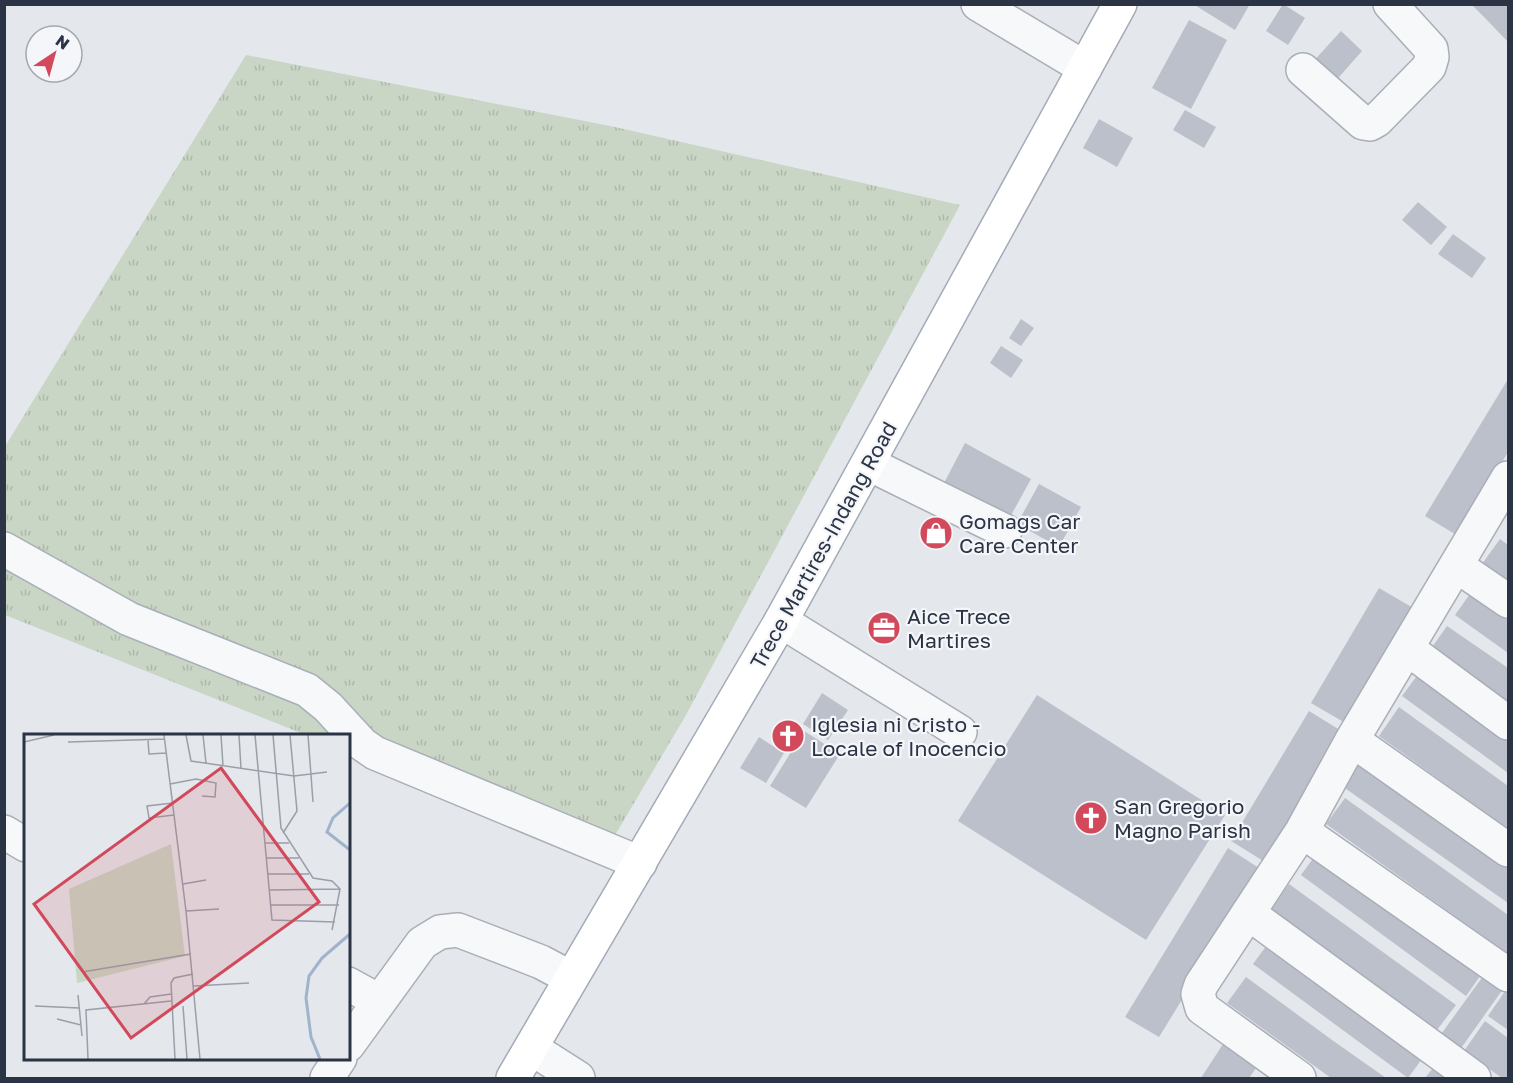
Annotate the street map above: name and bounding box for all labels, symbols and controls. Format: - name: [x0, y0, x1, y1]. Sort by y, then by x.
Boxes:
- north arrow: [24, 24, 84, 84]
- text: N: [52, 30, 74, 54]
- street label: Trece Martires-Indang Road: [744, 417, 902, 673]
- place label: Gomags Car Care Center: [959, 508, 1081, 558]
- shop icon: Gomags Car Care Center: [918, 515, 954, 551]
- place label: Aice Trece Martires: [907, 603, 1011, 653]
- office icon: Aice Trece Martires: [866, 610, 902, 646]
- place label: Iglesia ni Cristo - Locale of Inocencio: [811, 711, 1006, 761]
- church icon: Iglesia ni Cristo - Locale of Inocencio: [770, 718, 806, 754]
- inset map: [24, 734, 350, 1059]
- place label: San Gregorio Magno Parish: [1114, 793, 1251, 843]
- church icon: San Gregorio Magno Parish: [1073, 800, 1109, 836]

